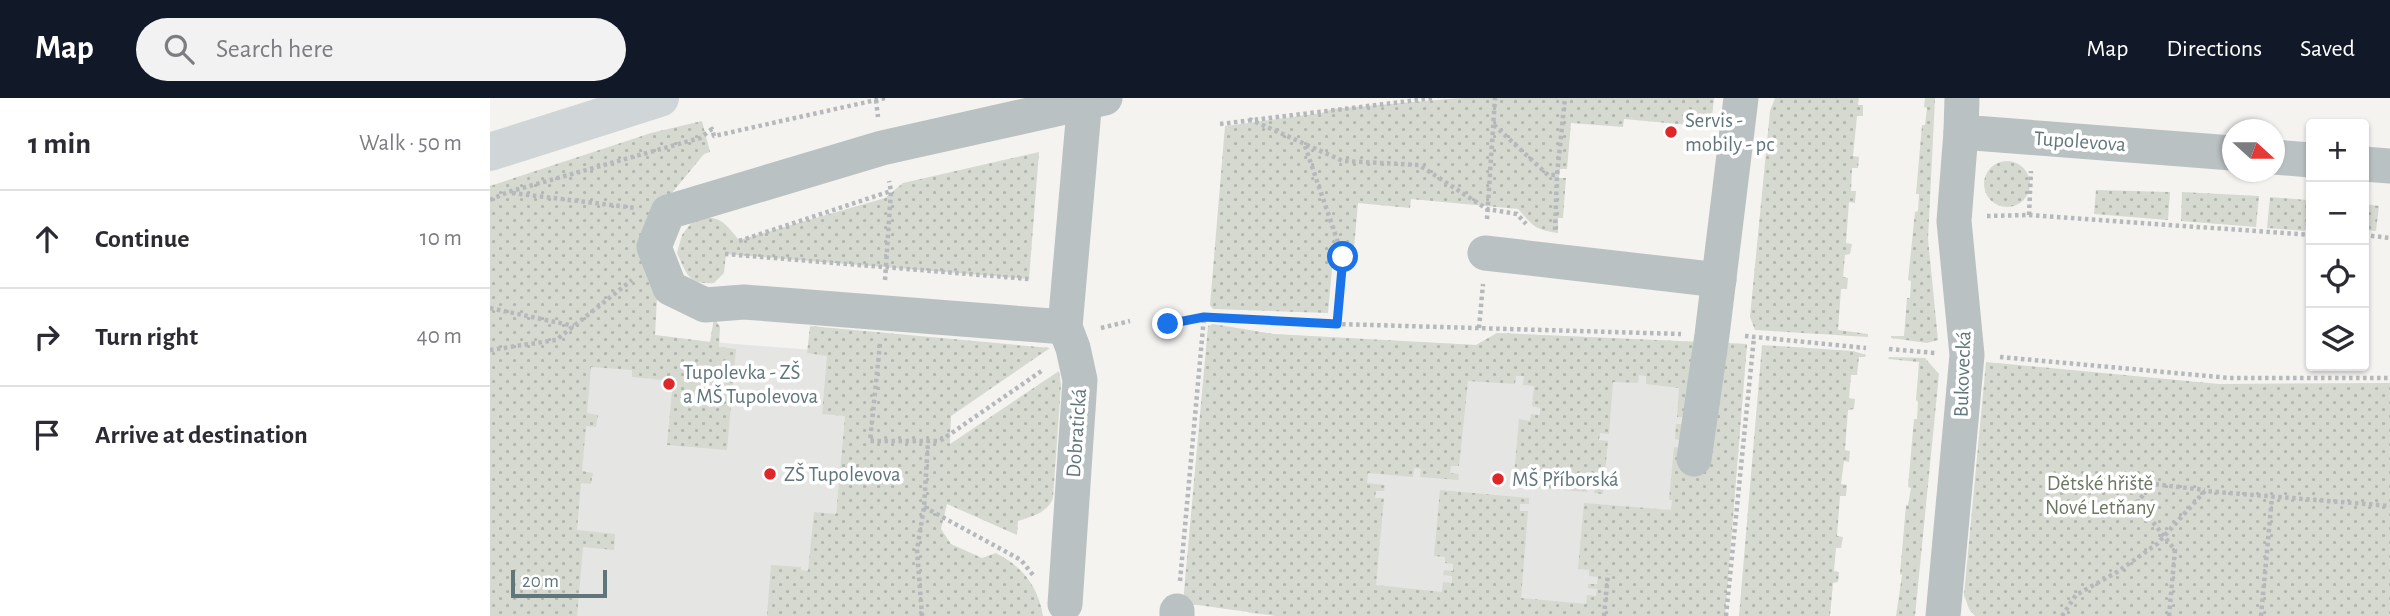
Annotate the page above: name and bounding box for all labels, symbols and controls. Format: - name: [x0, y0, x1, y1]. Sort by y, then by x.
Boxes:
- search box: [136, 18, 626, 81]
- icon: search: [160, 30, 198, 68]
- text: Map: [35, 32, 94, 65]
- text: Search here: [216, 36, 334, 62]
- text: Map: [2086, 37, 2128, 61]
- text: Directions: [2166, 37, 2262, 61]
- text: Saved: [2300, 37, 2355, 61]
- place label: Servis - mobily - pc: [1685, 110, 1774, 155]
- north arrow: [2222, 119, 2285, 182]
- map controls: [2306, 119, 2369, 371]
- button: +: [2306, 119, 2369, 182]
- marker: Servis - mobily - pc: [1663, 124, 1679, 140]
- street label: Tupolevova: [2033, 128, 2127, 155]
- text: 1 min: [28, 129, 91, 159]
- text: Walk · 50 m: [359, 132, 462, 155]
- button: −: [2306, 182, 2369, 245]
- icon: ahead: [28, 220, 66, 258]
- text: Continue: [95, 226, 190, 252]
- text: 10 m: [420, 227, 462, 250]
- route start: [1327, 241, 1358, 272]
- button: locate: [2306, 245, 2369, 308]
- route end: [1152, 308, 1183, 339]
- button: layers: [2306, 308, 2369, 371]
- icon: right: [28, 318, 66, 356]
- text: Turn right: [95, 324, 198, 350]
- text: 40 m: [417, 325, 462, 348]
- street label: Bukovecká: [1950, 330, 1975, 418]
- place label: Tupolevka - ZŠ a MŠ Tupolevova: [683, 360, 819, 407]
- marker: Tupolevka - ZŠ a MŠ Tupolevova: [661, 376, 677, 392]
- street label: Dobratická: [1063, 387, 1090, 478]
- icon: arrive: [28, 416, 66, 454]
- text: Arrive at destination: [95, 422, 308, 448]
- place label: ZŠ Tupolevova: [784, 462, 901, 485]
- marker: ZŠ Tupolevova: [762, 466, 778, 482]
- place label: MŠ Příborská: [1512, 467, 1619, 490]
- marker: MŠ Příborská: [1490, 471, 1506, 487]
- park label: Dětské hřiště Nové Letňany: [2045, 473, 2155, 518]
- scale bar: [511, 567, 607, 599]
- text: 20 m: [522, 572, 559, 591]

